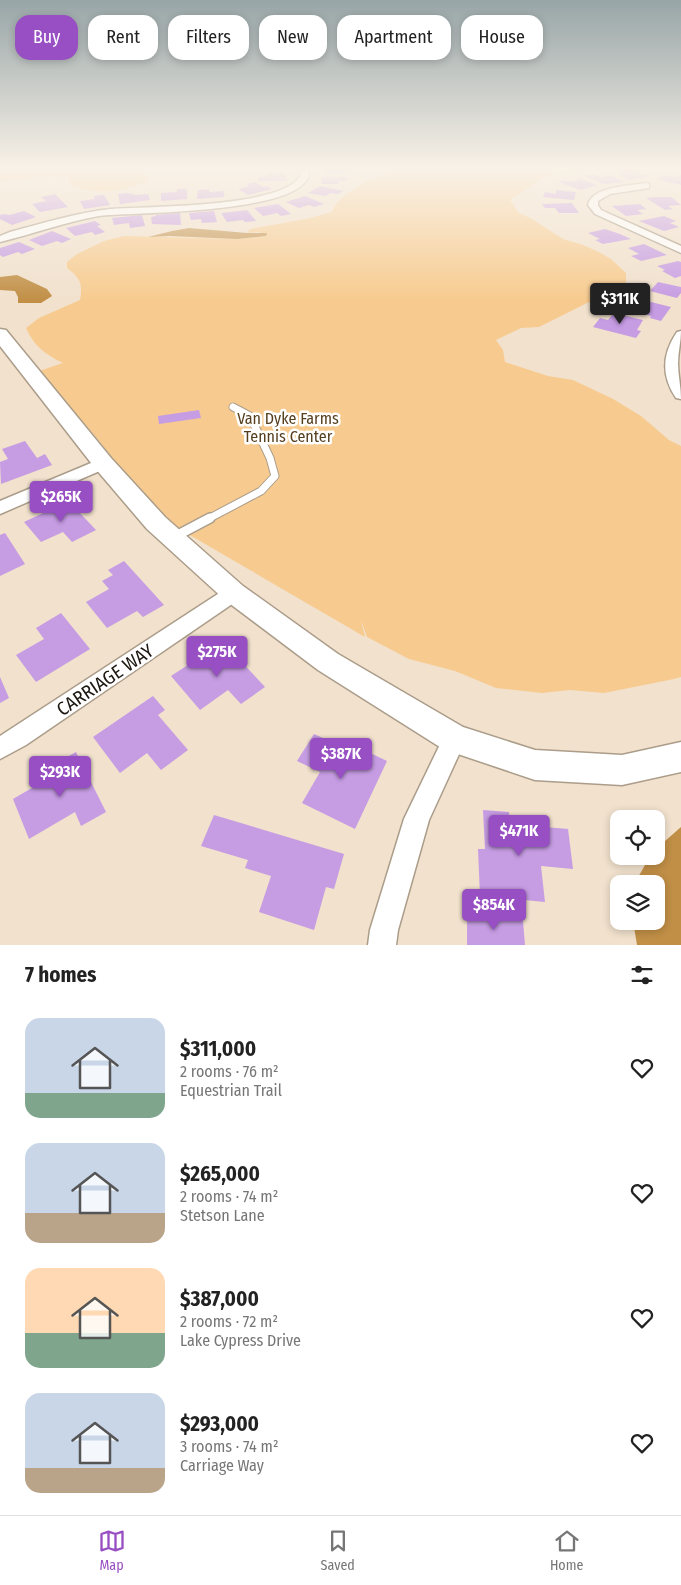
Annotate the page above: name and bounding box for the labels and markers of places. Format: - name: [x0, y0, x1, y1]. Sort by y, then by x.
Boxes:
- pin: $311K: [585, 282, 655, 325]
- pin: $265K: [26, 480, 96, 523]
- pin: $275K: [182, 636, 252, 678]
- pin: $387K: [306, 738, 376, 780]
- pin: $293K: [25, 756, 95, 798]
- pin: $471K: [484, 814, 554, 857]
- pin: $854K: [459, 888, 529, 931]

